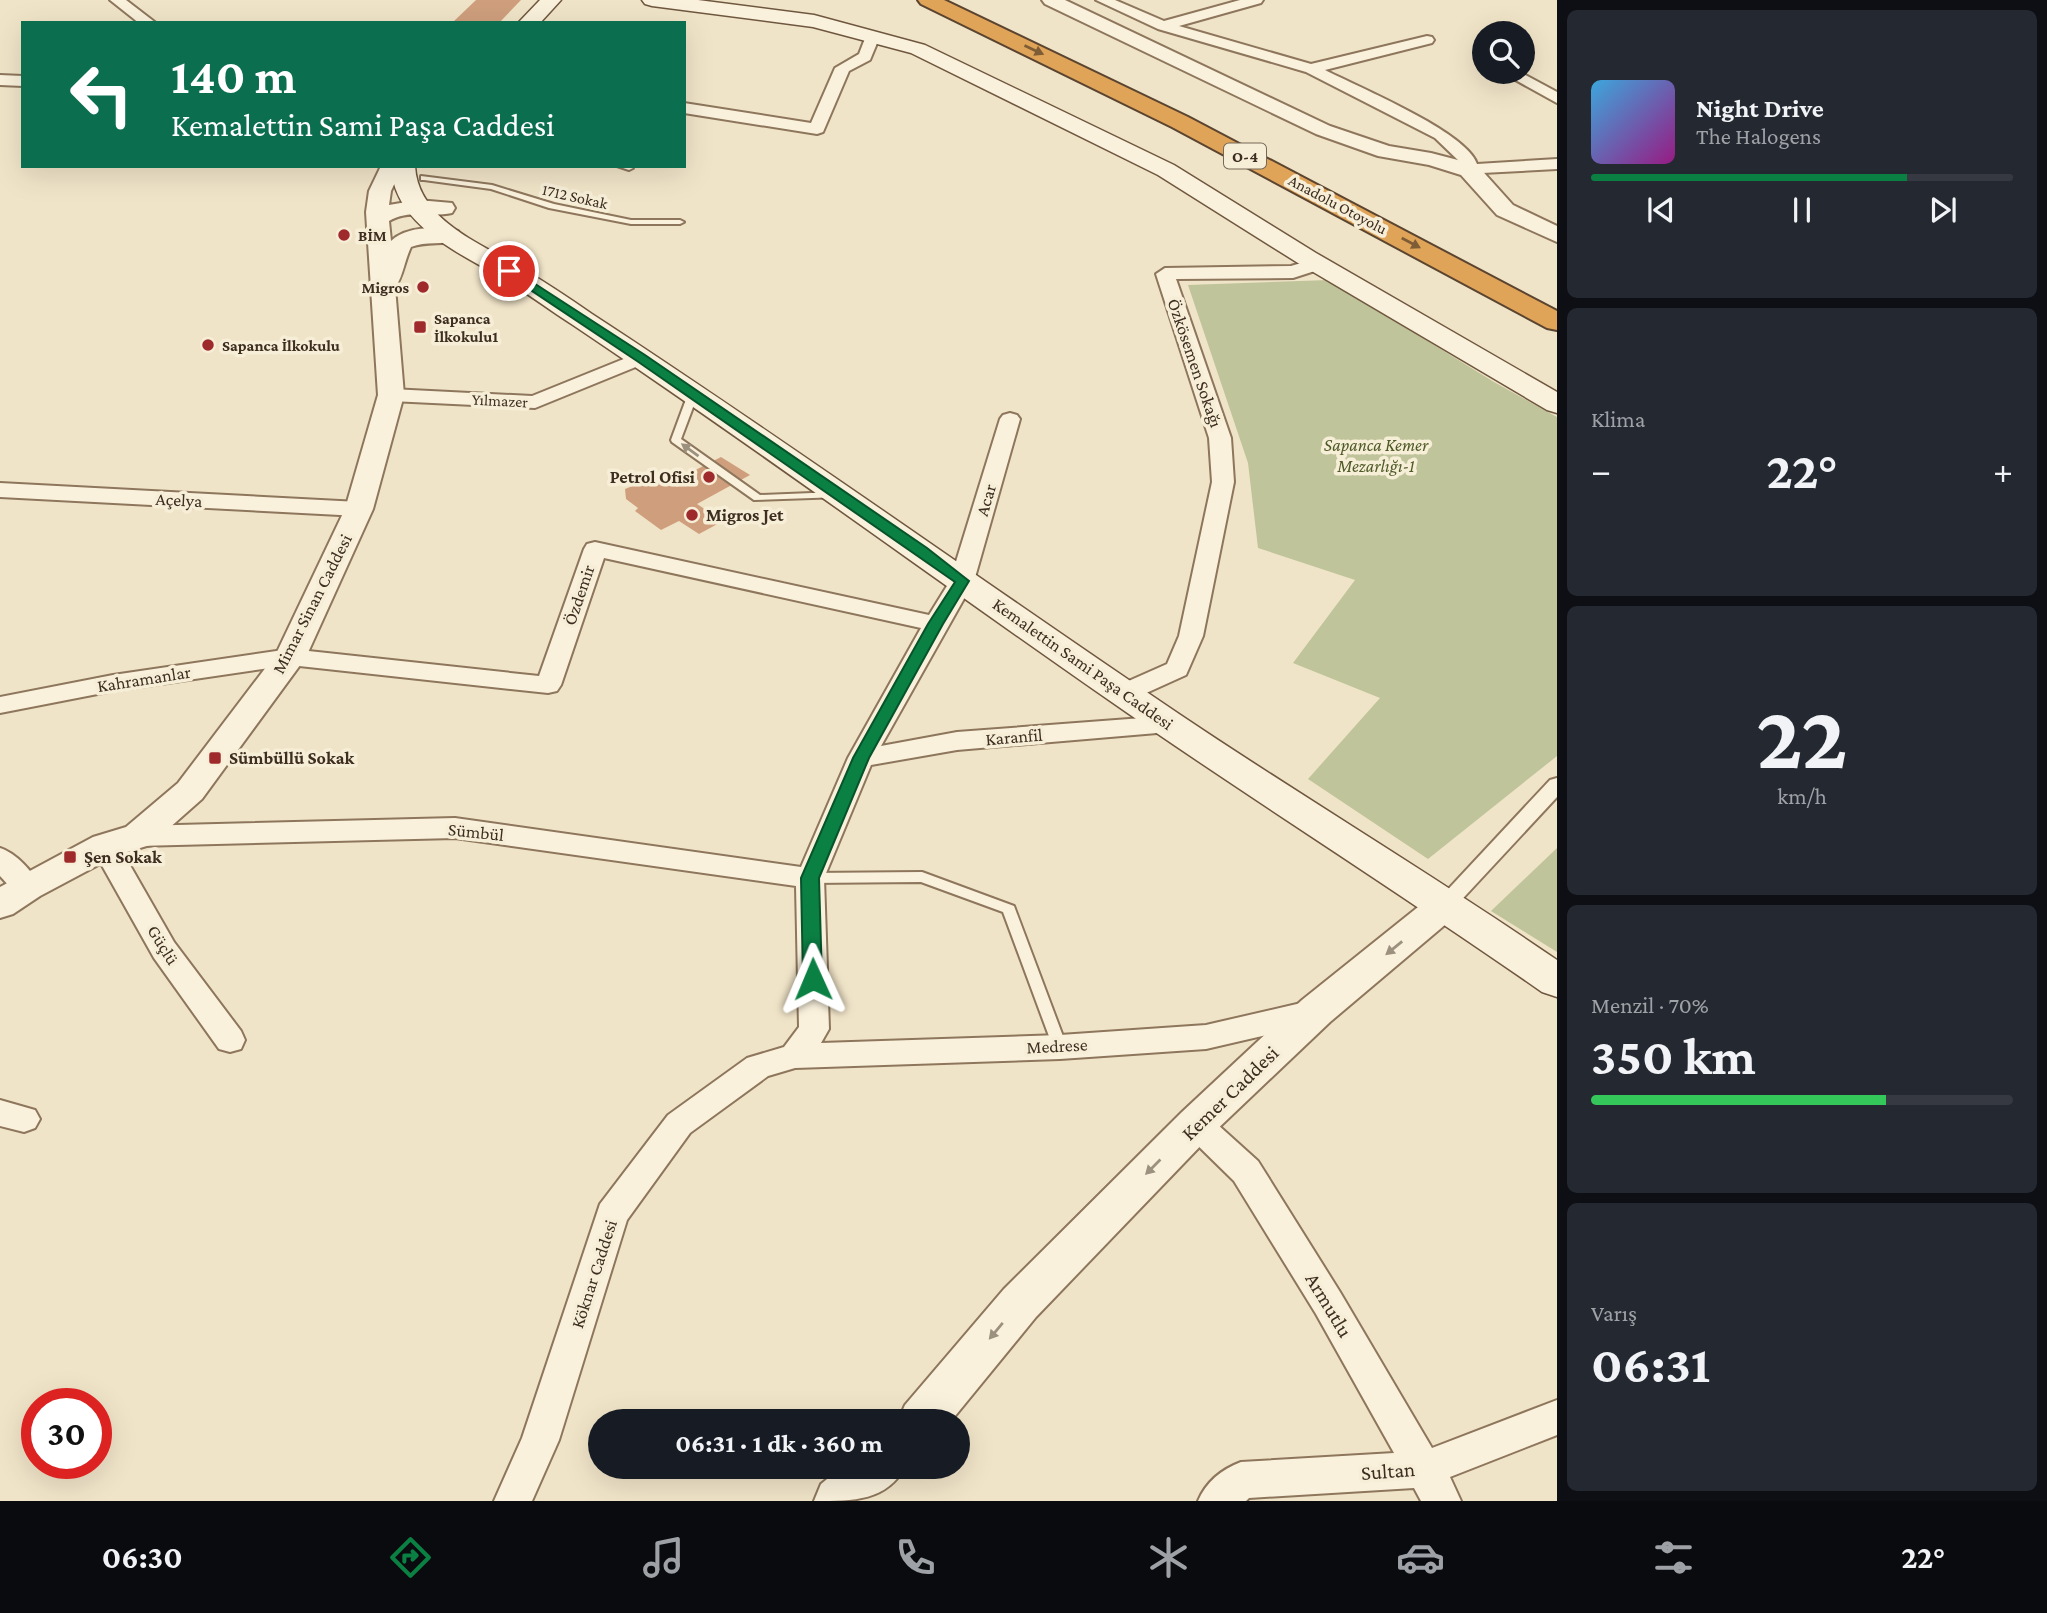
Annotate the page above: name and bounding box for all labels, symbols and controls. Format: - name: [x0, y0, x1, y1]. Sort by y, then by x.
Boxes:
- map controls: [1472, 21, 1535, 84]
- button: search: [1472, 21, 1535, 84]
- one-way arrow: [1024, 44, 1044, 56]
- icon: left: [56, 49, 147, 140]
- text: 140 m: [171, 49, 296, 104]
- text: Night Drive: [1696, 94, 1824, 123]
- text: Kemalettin Sami Paşa Caddesi: [171, 107, 555, 143]
- text: The Halogens: [1696, 123, 1821, 149]
- road number: O-4: [1224, 144, 1266, 168]
- street label: Anadolu Otoyolu: [1285, 171, 1390, 239]
- street label: 1712 Sokak: [541, 181, 610, 212]
- icon: previous: [1642, 191, 1680, 229]
- icon: pause: [1783, 191, 1821, 229]
- icon: next: [1924, 191, 1962, 229]
- marker: BİM: [336, 227, 352, 243]
- place label: BİM: [358, 227, 387, 244]
- one-way arrow: [1401, 237, 1421, 249]
- pin: [479, 241, 539, 301]
- icon: arrive: [490, 252, 528, 290]
- place label: Migros: [362, 279, 409, 296]
- marker: Migros: [415, 279, 431, 295]
- street label: Özkösemen Sokağı: [1164, 296, 1227, 430]
- place label: Sapanca İlkokulu1: [434, 310, 498, 345]
- marker: Sapanca İlkokulu1: [412, 319, 428, 335]
- marker: Sapanca İlkokulu: [200, 337, 216, 353]
- place label: Sapanca İlkokulu: [222, 337, 340, 354]
- street label: Yılmazer: [472, 391, 529, 410]
- text: Klima: [1591, 406, 1645, 432]
- park label: Sapanca Kemer Mezarlığı-1: [1324, 435, 1429, 476]
- text: 22°: [1766, 441, 1838, 499]
- one-way arrow: [681, 443, 699, 457]
- text: −: [1591, 449, 1611, 491]
- text: +: [1993, 449, 2013, 491]
- place label: Petrol Ofisi: [610, 467, 696, 487]
- marker: Petrol Ofisi: [701, 469, 717, 485]
- street label: Acar: [972, 481, 1000, 518]
- street label: Açelya: [155, 489, 203, 511]
- place label: Migros Jet: [706, 505, 784, 525]
- marker: Migros Jet: [684, 507, 700, 523]
- street label: Mimar Sinan Caddesi: [268, 531, 356, 677]
- street label: Özdemir: [559, 562, 599, 628]
- street label: Kemalettin Sami Paşa Caddesi: [989, 594, 1177, 734]
- street label: Kahramanlar: [96, 662, 193, 696]
- text: 22: [1756, 686, 1848, 788]
- street label: Karanfil: [985, 725, 1044, 749]
- place label: Sümbüllü Sokak: [229, 748, 354, 768]
- marker: Sümbüllü Sokak: [207, 750, 223, 766]
- text: km/h: [1777, 783, 1827, 809]
- street label: Sümbül: [447, 819, 505, 845]
- place label: Şen Sokak: [84, 847, 162, 867]
- marker: Şen Sokak: [62, 849, 78, 865]
- street label: Güçlü: [143, 922, 183, 969]
- one-way arrow: [1385, 940, 1403, 955]
- position arrow: [776, 942, 850, 1016]
- text: Menzil · 70%: [1591, 992, 1709, 1018]
- text: 350 km: [1591, 1027, 1756, 1085]
- street label: Medrese: [1026, 1034, 1088, 1058]
- street label: Kemer Caddesi: [1176, 1040, 1284, 1145]
- one-way arrow: [1146, 1158, 1162, 1175]
- street label: Köknar Caddesi: [567, 1217, 621, 1331]
- street label: Armutlu: [1300, 1268, 1358, 1342]
- text: Varış: [1591, 1300, 1637, 1326]
- one-way arrow: [989, 1323, 1004, 1340]
- text: 06:31: [1591, 1335, 1710, 1393]
- speed limit sign: 30: [21, 1388, 112, 1479]
- text: 06:31 · 1 dk · 360 m: [675, 1429, 883, 1458]
- street label: Sultan: [1360, 1457, 1416, 1485]
- icon: directions: [386, 1533, 435, 1582]
- icon: music: [639, 1533, 688, 1582]
- icon: phone: [891, 1533, 940, 1582]
- icon: climate: [1144, 1533, 1193, 1582]
- icon: car: [1396, 1533, 1445, 1582]
- icon: filters: [1649, 1533, 1698, 1582]
- text: 06:30: [102, 1539, 183, 1575]
- text: 22°: [1901, 1539, 1945, 1575]

